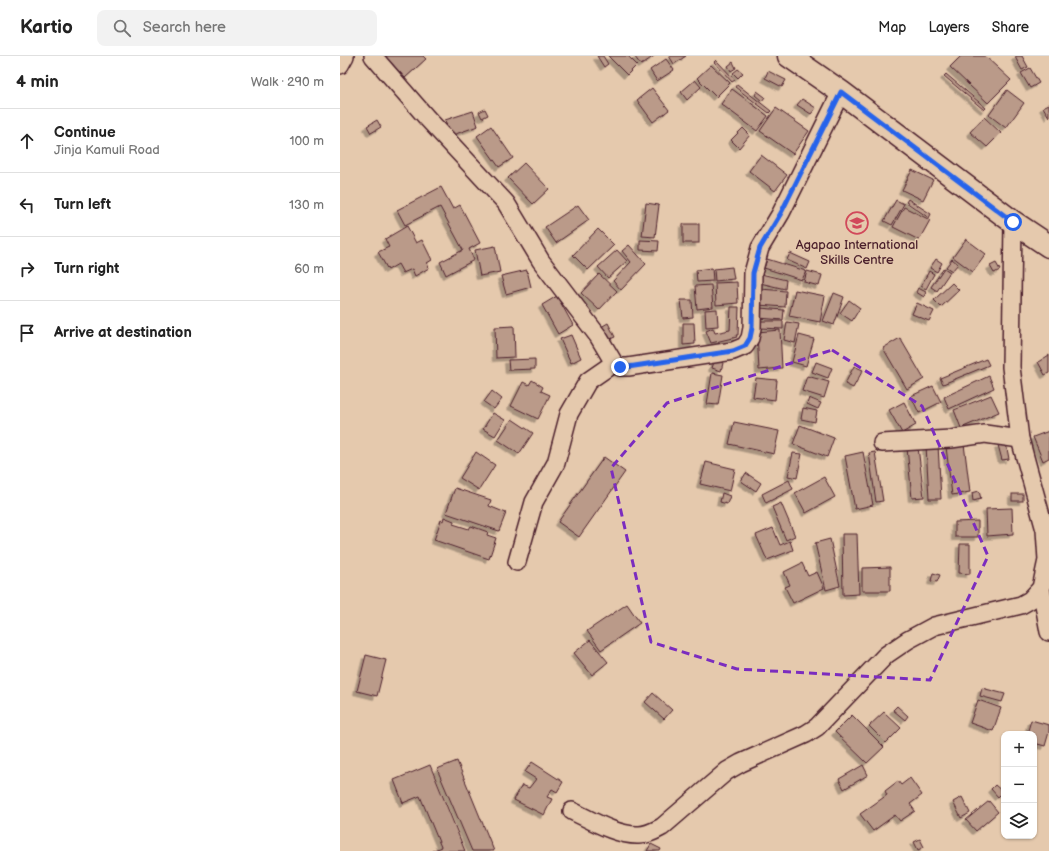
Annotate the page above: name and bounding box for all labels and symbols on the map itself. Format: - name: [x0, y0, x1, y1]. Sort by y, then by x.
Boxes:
- school or university icon: Agapao International Skills Centre: [844, 210, 870, 236]
- route start: [1004, 213, 1022, 231]
- place label: Agapao International Skills Centre: [796, 237, 918, 268]
- route end: [611, 358, 629, 376]

